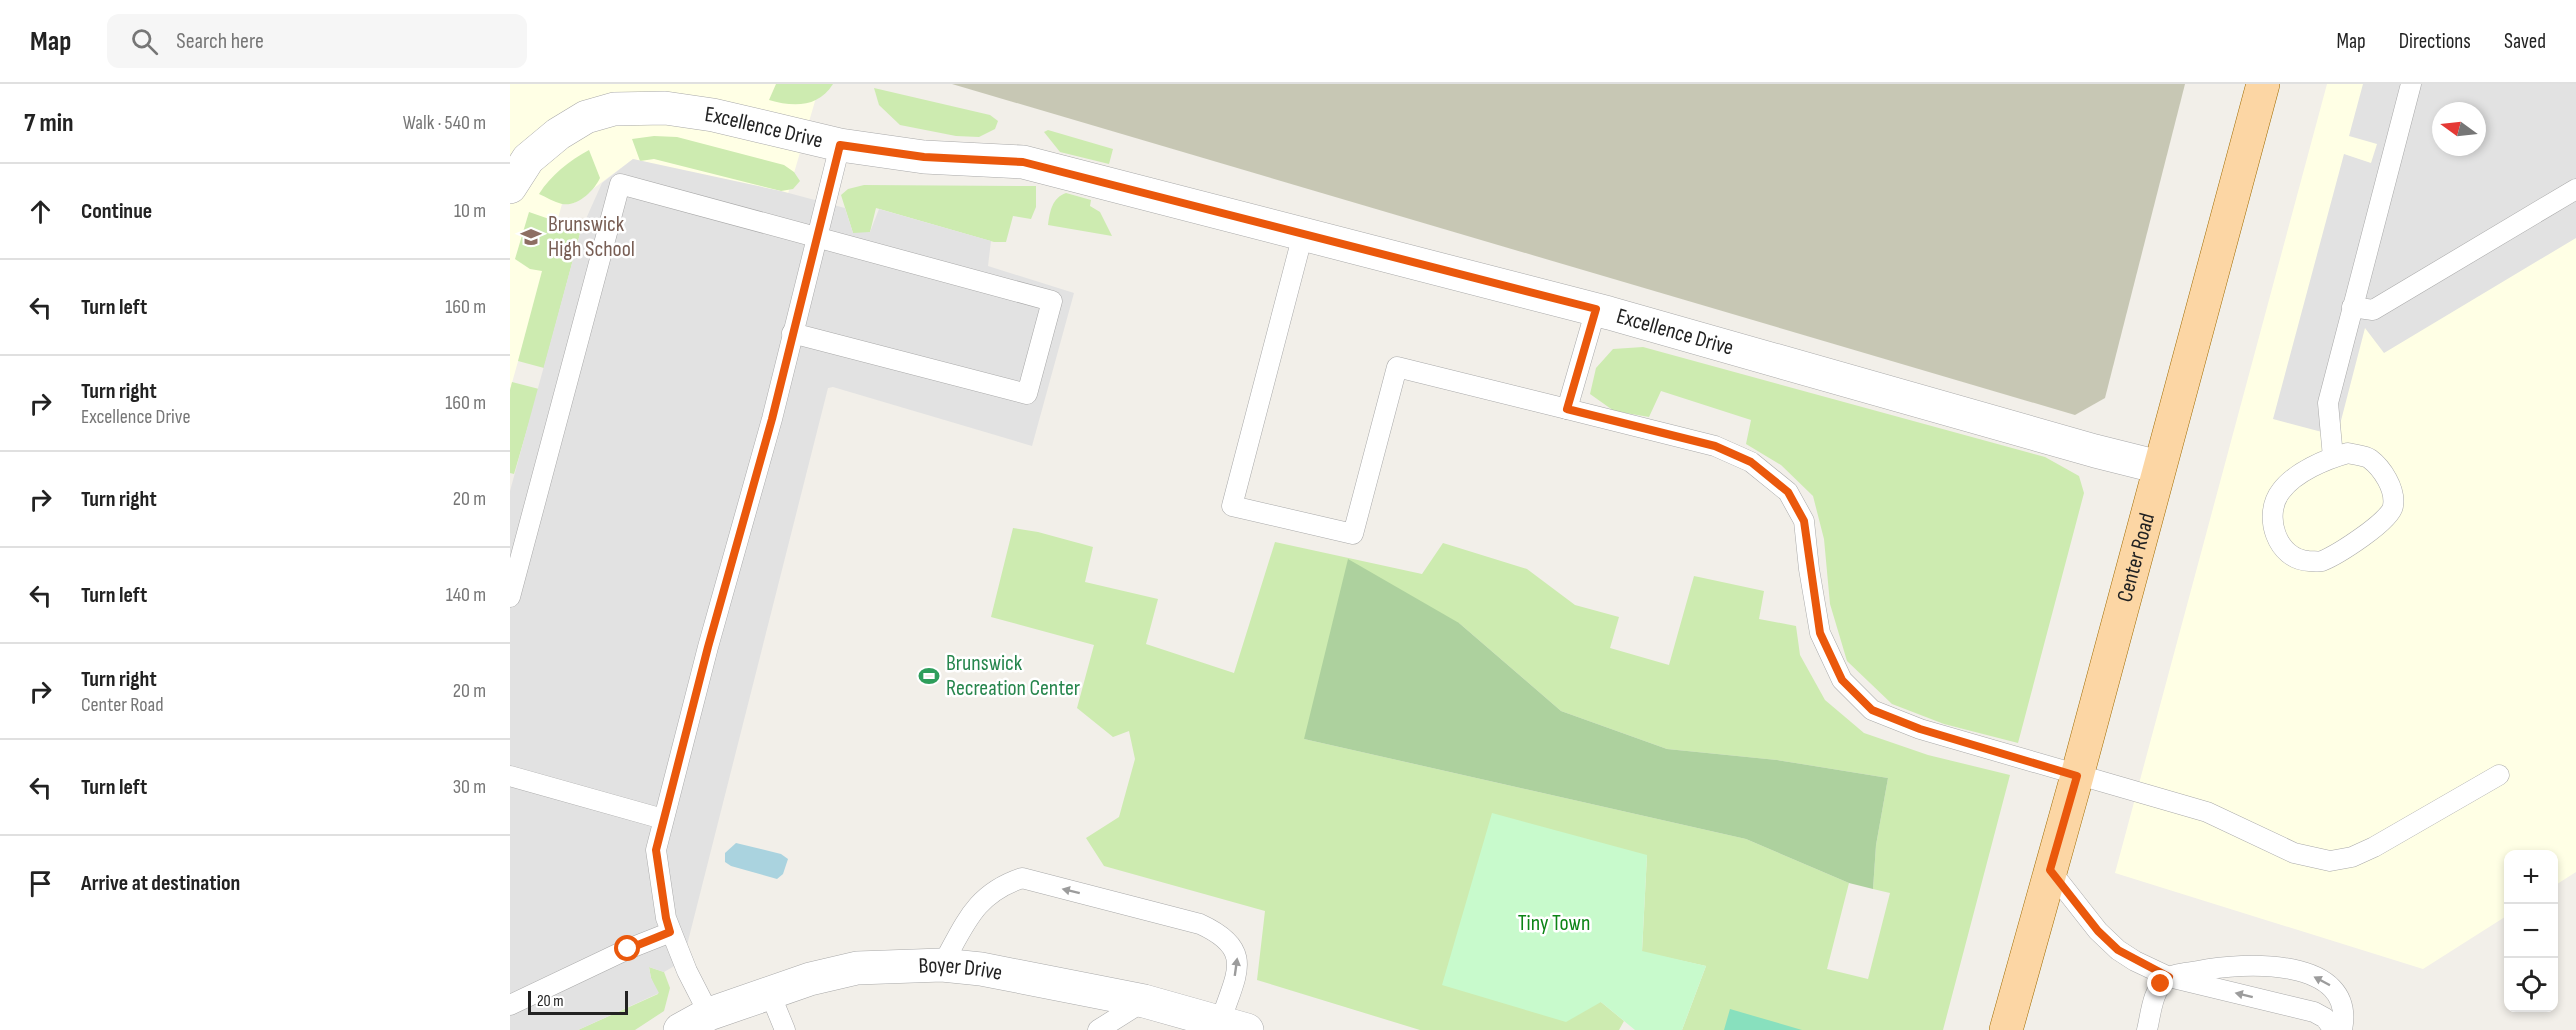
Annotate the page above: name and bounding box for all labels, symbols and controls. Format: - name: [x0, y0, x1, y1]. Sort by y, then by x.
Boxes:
- search box: [107, 14, 527, 68]
- text: Map: [30, 25, 71, 58]
- icon: search: [128, 25, 161, 58]
- text: Search here: [176, 28, 264, 55]
- text: Map: [2336, 29, 2366, 54]
- text: Directions: [2399, 29, 2471, 54]
- text: Saved: [2504, 29, 2546, 54]
- street label: Excellence Drive: [703, 100, 826, 154]
- north arrow: [2432, 102, 2486, 156]
- text: 7 min: [24, 108, 73, 139]
- text: Walk · 540 m: [403, 111, 486, 135]
- icon: ahead: [24, 195, 57, 228]
- text: Continue: [81, 198, 152, 225]
- text: 10 m: [454, 199, 486, 223]
- place label: Brunswick High School: [548, 211, 635, 263]
- school or university icon: Brunswick High School: [519, 225, 543, 249]
- icon: left: [24, 291, 57, 324]
- text: Turn left: [81, 294, 147, 321]
- text: 160 m: [445, 295, 486, 319]
- street label: Excellence Drive: [1613, 302, 1737, 361]
- text: Turn right: [81, 378, 157, 405]
- icon: right: [24, 387, 57, 420]
- text: 160 m: [445, 391, 486, 415]
- text: Excellence Drive: [81, 405, 190, 429]
- icon: right: [24, 483, 57, 516]
- text: Turn right: [81, 486, 157, 513]
- text: 20 m: [453, 487, 486, 511]
- street label: Center Road: [2111, 510, 2161, 605]
- icon: left: [24, 579, 57, 612]
- text: Turn left: [81, 582, 147, 609]
- text: 140 m: [446, 583, 486, 607]
- place label: Brunswick Recreation Center: [946, 650, 1080, 702]
- sports icon: Brunswick Recreation Center: [917, 664, 941, 688]
- text: Turn right: [81, 666, 157, 693]
- icon: right: [24, 675, 57, 708]
- text: 20 m: [453, 679, 486, 703]
- text: Center Road: [81, 693, 163, 717]
- icon: left: [24, 771, 57, 804]
- text: Turn left: [81, 774, 147, 801]
- text: 30 m: [453, 775, 486, 799]
- map controls: [2504, 850, 2558, 1012]
- button: +: [2504, 850, 2558, 904]
- icon: arrive: [24, 867, 57, 900]
- text: Arrive at destination: [81, 870, 240, 897]
- one-way arrow: [1062, 885, 1080, 895]
- button: −: [2504, 904, 2558, 958]
- park label: Tiny Town: [1518, 910, 1590, 937]
- route start: [614, 935, 640, 961]
- street label: Boyer Drive: [918, 951, 1005, 986]
- one-way arrow: [1231, 957, 1240, 976]
- button: locate: [2504, 958, 2558, 1012]
- route end: [2147, 970, 2173, 996]
- one-way arrow: [2313, 976, 2330, 986]
- scale bar: [528, 988, 628, 1016]
- one-way arrow: [2234, 990, 2253, 1000]
- text: 20 m: [537, 992, 564, 1011]

